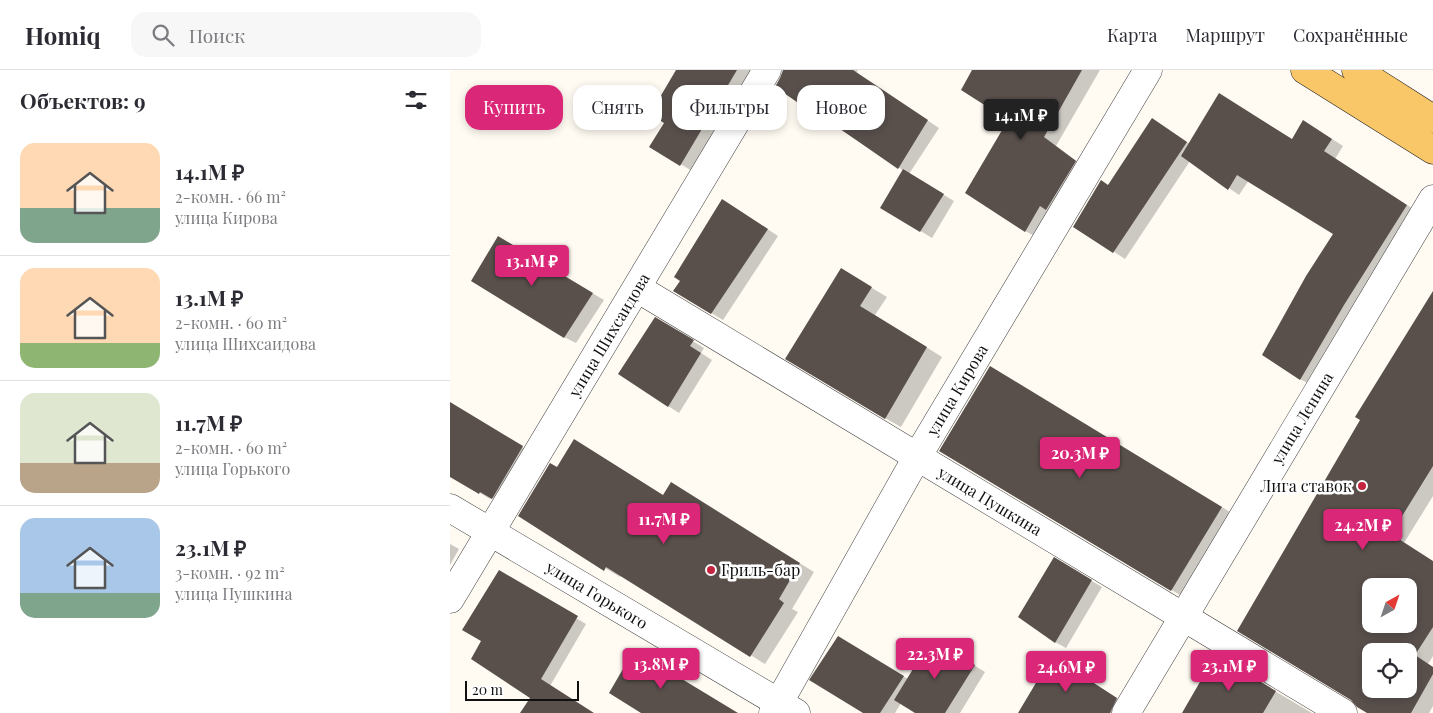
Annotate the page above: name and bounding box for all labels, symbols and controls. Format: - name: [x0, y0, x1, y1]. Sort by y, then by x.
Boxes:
- search box: [131, 12, 481, 57]
- text: Homiq: [25, 19, 101, 51]
- icon: search: [149, 21, 177, 49]
- text: Поиск: [189, 22, 245, 48]
- text: Карта: [1107, 23, 1157, 47]
- text: Маршрут: [1185, 23, 1265, 47]
- text: Сохранённые: [1293, 23, 1408, 47]
- chip: Купить: [465, 85, 563, 130]
- chip: Снять: [573, 85, 662, 130]
- chip: Фильтры: [672, 85, 787, 130]
- chip: Новое: [797, 85, 885, 130]
- text: Объектов: 9: [20, 86, 146, 114]
- icon: filters: [402, 86, 430, 114]
- pin: 14.1M ₽: [975, 98, 1067, 141]
- text: 14.1M ₽: [995, 104, 1047, 125]
- text: 14.1M ₽: [175, 157, 244, 185]
- icon: home: [60, 163, 120, 223]
- text: 2-комн. · 66 m²: [175, 186, 286, 207]
- text: улица Кирова: [175, 207, 278, 228]
- pin: 13.1M ₽: [486, 244, 578, 287]
- text: 13.1M ₽: [506, 250, 558, 271]
- street label: улица Шихсаидова: [563, 269, 654, 401]
- text: 13.1M ₽: [175, 283, 243, 311]
- icon: home: [60, 288, 120, 348]
- text: 2-комн. · 60 m²: [175, 312, 287, 333]
- text: улица Шихсаидова: [175, 333, 316, 354]
- street label: улица Кирова: [921, 340, 992, 440]
- street label: улица Ленина: [1265, 368, 1337, 468]
- text: 11.7M ₽: [175, 408, 242, 436]
- icon: home: [60, 413, 120, 473]
- pin: 20.3M ₽: [1034, 436, 1126, 479]
- text: 2-комн. · 60 m²: [175, 437, 287, 458]
- text: 20.3M ₽: [1051, 442, 1109, 463]
- text: улица Горького: [175, 458, 290, 479]
- street label: улица Пушкина: [934, 461, 1046, 540]
- place label: Лига ставок: [1259, 475, 1352, 496]
- marker: Лига ставок: [1356, 480, 1368, 492]
- pin: 11.7M ₽: [618, 502, 710, 545]
- text: 11.7M ₽: [638, 508, 690, 529]
- pin: 24.2M ₽: [1317, 508, 1409, 551]
- text: 24.2M ₽: [1334, 514, 1392, 535]
- text: 23.1M ₽: [175, 533, 247, 561]
- icon: home: [60, 538, 120, 598]
- street label: улица Горького: [542, 555, 652, 633]
- place label: Гриль-бар: [721, 559, 800, 580]
- text: 3-комн. · 92 m²: [175, 562, 285, 583]
- marker: Гриль-бар: [705, 564, 717, 576]
- north arrow: [1362, 578, 1418, 632]
- map controls: [1362, 578, 1417, 698]
- text: улица Пушкина: [175, 583, 293, 604]
- pin: 22.3M ₽: [889, 638, 981, 680]
- text: 22.3M ₽: [907, 643, 963, 664]
- button: locate: [1362, 643, 1417, 698]
- pin: 13.8M ₽: [615, 648, 707, 690]
- pin: 24.6M ₽: [1020, 650, 1112, 693]
- pin: 23.1M ₽: [1183, 650, 1275, 692]
- text: 13.8M ₽: [634, 653, 689, 674]
- text: 23.1M ₽: [1202, 655, 1256, 676]
- text: 24.6M ₽: [1037, 656, 1095, 677]
- scale bar: [465, 678, 579, 701]
- text: 20 m: [472, 680, 503, 699]

